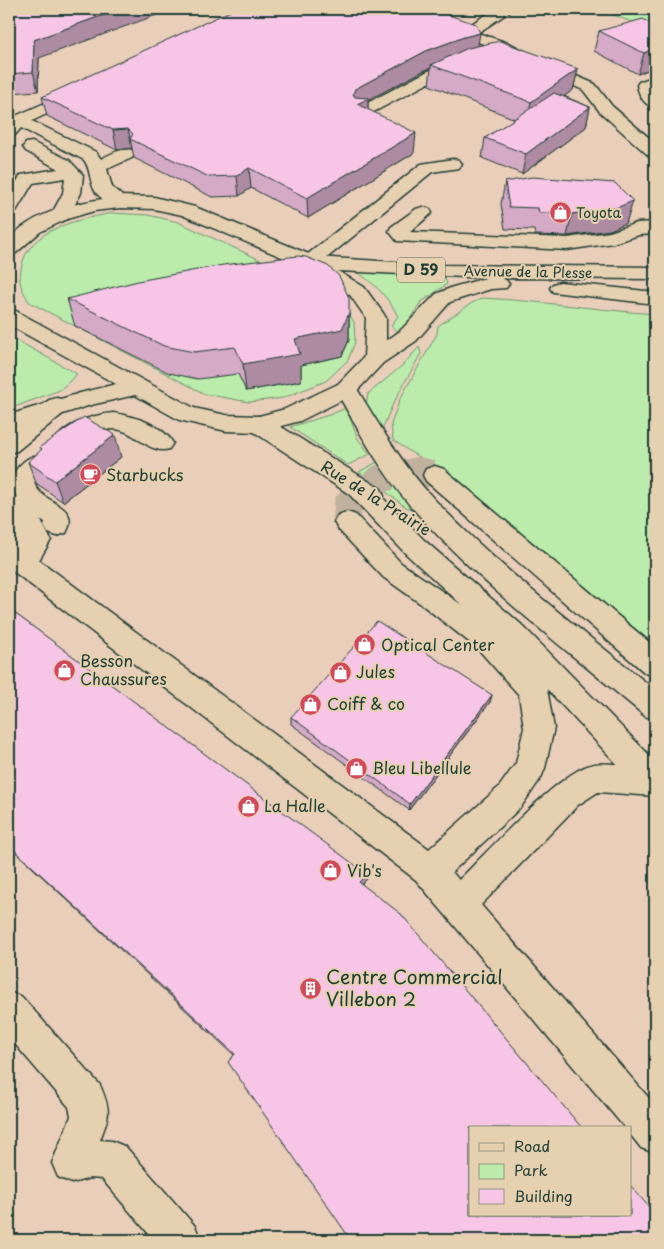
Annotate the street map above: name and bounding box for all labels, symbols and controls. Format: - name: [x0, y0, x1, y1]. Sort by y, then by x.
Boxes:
- shop icon: Toyota: [548, 201, 572, 225]
- place label: Toyota: [576, 202, 621, 223]
- road number: D 59: [397, 258, 445, 282]
- street label: Avenue de la Plesse: [464, 260, 592, 283]
- street label: Rue de la Prairie: [317, 454, 436, 541]
- place label: Starbucks: [106, 462, 184, 486]
- cafe icon: Starbucks: [78, 463, 102, 487]
- place label: Optical Center: [381, 632, 495, 656]
- shop icon: Optical Center: [353, 633, 377, 657]
- place label: Besson Chaussures: [80, 648, 167, 690]
- shop icon: Besson Chaussures: [52, 658, 76, 682]
- place label: Jules: [356, 659, 395, 683]
- shop icon: Jules: [328, 660, 352, 684]
- place label: Coiff & co: [327, 691, 405, 715]
- shop icon: Coiff & co: [299, 692, 323, 716]
- place label: Bleu Libellule: [372, 755, 472, 779]
- shop icon: Bleu Libellule: [344, 756, 368, 780]
- place label: La Halle: [264, 793, 326, 817]
- shop icon: La Halle: [236, 794, 260, 818]
- place label: Vib's: [347, 858, 382, 882]
- shop icon: Vib's: [319, 859, 343, 883]
- place label: Centre Commercial Villebon 2: [326, 962, 503, 1012]
- building icon: Centre Commercial Villebon 2: [298, 976, 322, 1000]
- legend: [469, 1126, 632, 1216]
- text: Road: [514, 1134, 550, 1157]
- text: Park: [514, 1158, 548, 1181]
- text: Building: [514, 1184, 573, 1207]

